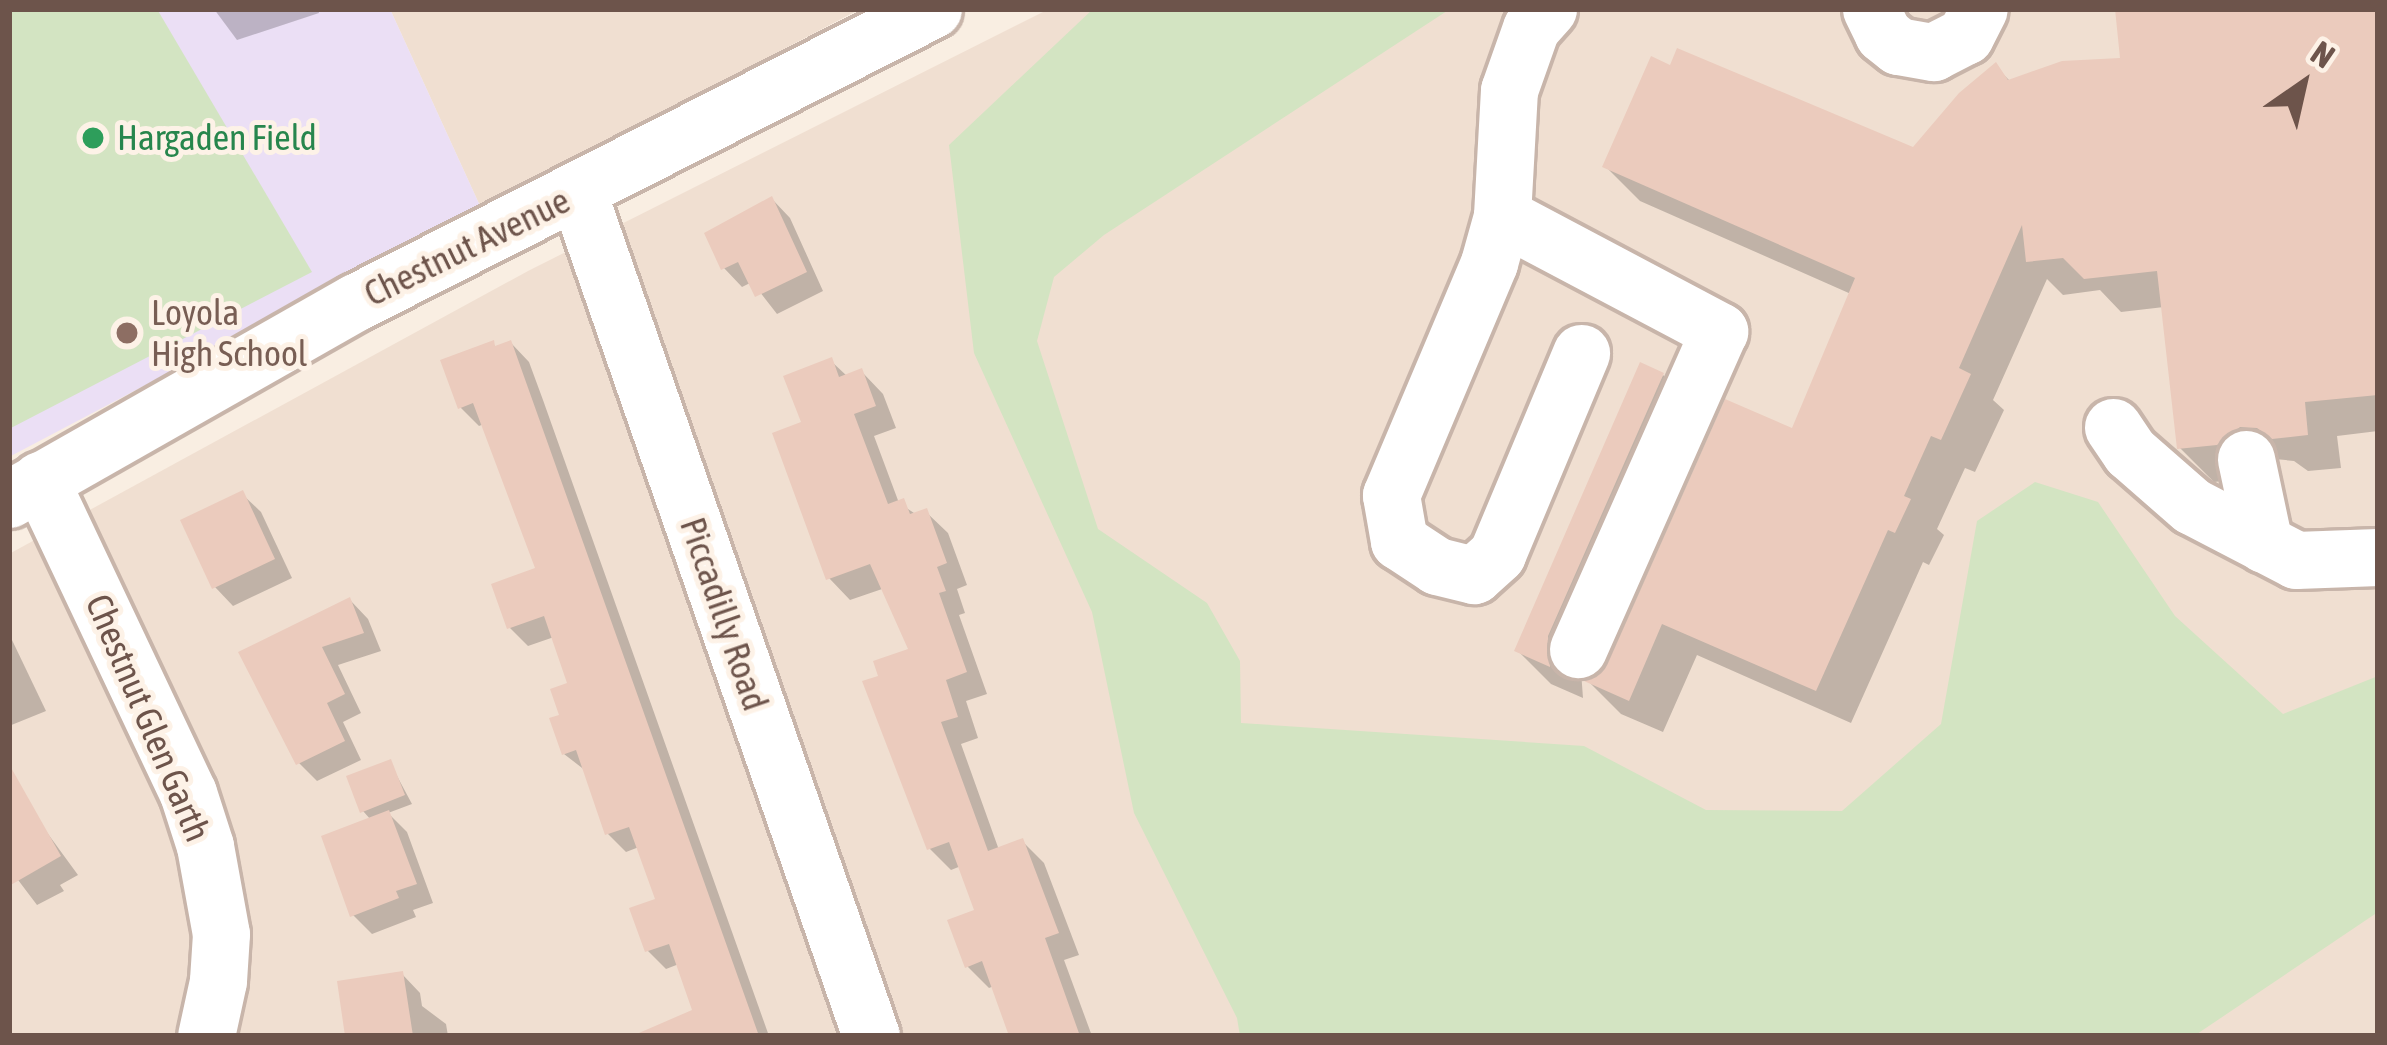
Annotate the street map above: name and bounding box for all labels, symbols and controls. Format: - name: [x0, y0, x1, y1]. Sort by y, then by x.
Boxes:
- north arrow: [2243, 24, 2363, 144]
- text: N: [2304, 33, 2342, 75]
- place label: Hargaden Field: [117, 116, 317, 160]
- marker: Hargaden Field: [80, 125, 106, 151]
- street label: Chestnut Avenue: [357, 179, 577, 315]
- place label: Loyola High School: [151, 290, 307, 375]
- marker: Loyola High School: [114, 320, 140, 346]
- street label: Piccadilly Road: [671, 512, 777, 716]
- street label: Chestnut Glen Garth: [77, 588, 219, 848]

